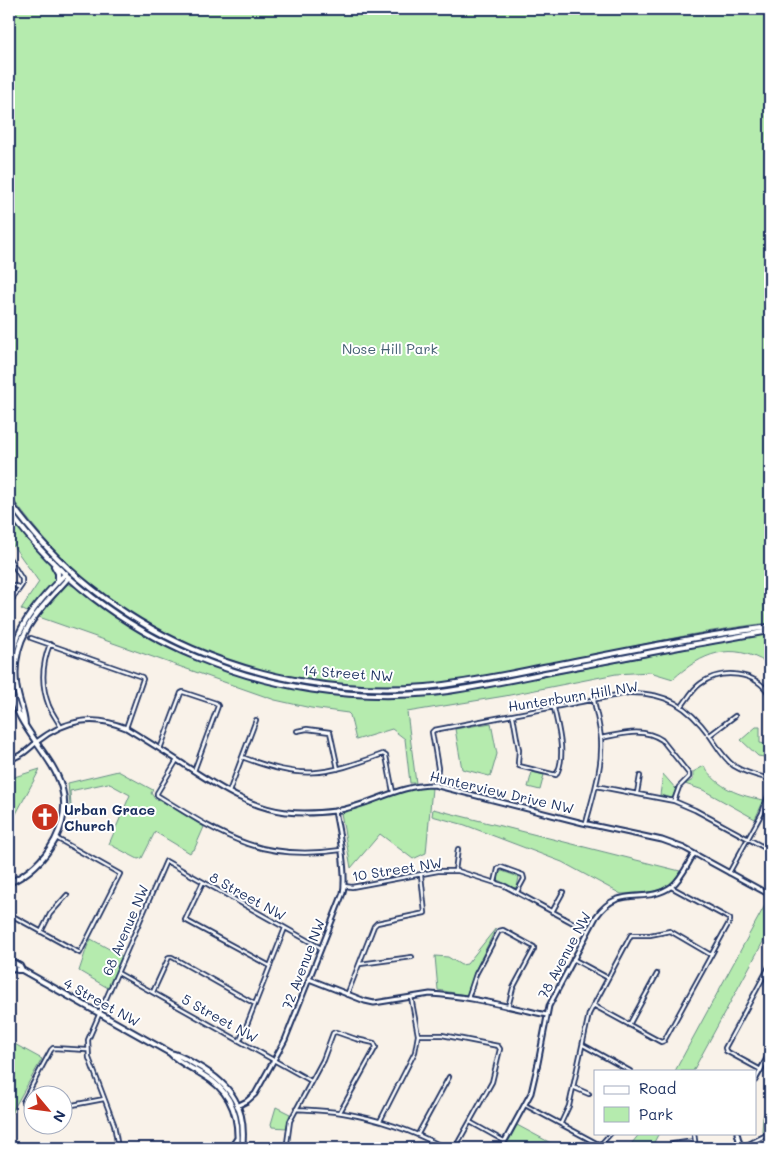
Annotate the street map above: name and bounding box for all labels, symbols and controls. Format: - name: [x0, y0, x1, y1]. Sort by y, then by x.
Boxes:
- park label: Nose Hill Park: [342, 339, 438, 358]
- street label: 14 Street NW: [302, 660, 394, 686]
- street label: Hunterburn Hill NW: [507, 676, 639, 716]
- street label: Hunterview Drive NW: [428, 766, 576, 818]
- place label: Urban Grace Church: [64, 800, 155, 835]
- church icon: Urban Grace Church: [30, 802, 60, 832]
- street label: 10 Street NW: [351, 852, 443, 886]
- street label: 8 Street NW: [206, 867, 290, 925]
- street label: 68 Avenue NW: [97, 882, 153, 978]
- street label: 78 Avenue NW: [533, 908, 595, 1002]
- street label: 72 Avenue NW: [277, 916, 329, 1012]
- street label: 4 Street NW: [60, 973, 144, 1031]
- street label: 5 Street NW: [179, 989, 261, 1047]
- legend: [594, 1070, 756, 1134]
- text: Road: [639, 1078, 676, 1098]
- north arrow: [22, 1084, 72, 1134]
- text: Park: [639, 1104, 673, 1124]
- text: N: [49, 1107, 71, 1126]

